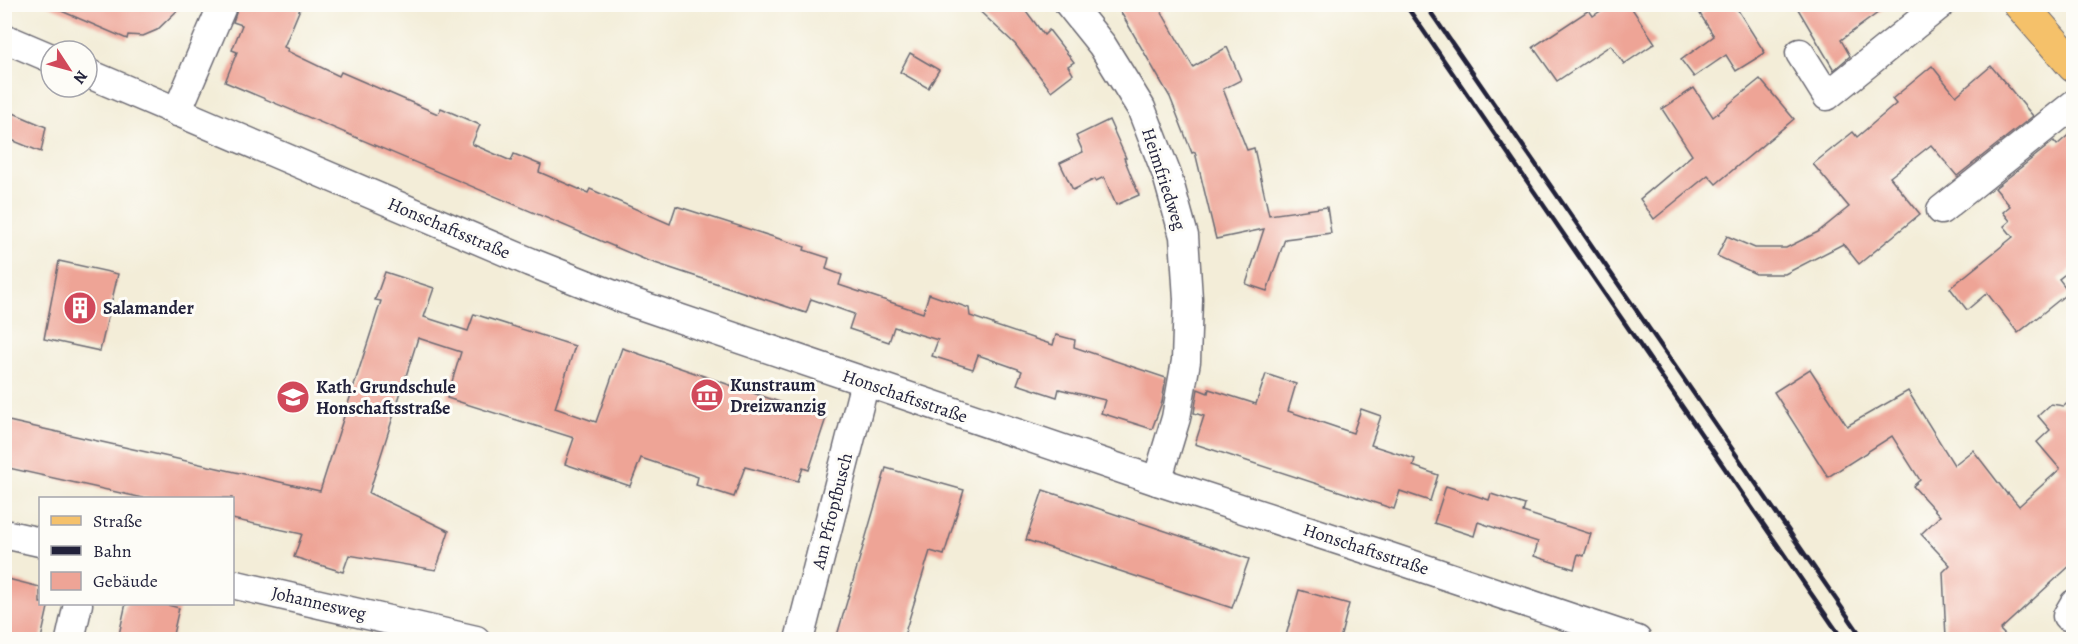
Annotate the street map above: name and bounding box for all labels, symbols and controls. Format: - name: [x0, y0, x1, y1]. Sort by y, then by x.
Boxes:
- north arrow: [39, 39, 99, 99]
- text: N: [68, 66, 93, 89]
- street label: Heimfriedweg: [1136, 125, 1192, 233]
- street label: Honschaftsstraße: [384, 191, 514, 265]
- building icon: Salamander: [62, 290, 98, 326]
- place label: Salamander: [103, 296, 194, 320]
- street label: Honschaftsstraße: [839, 363, 971, 429]
- place label: Kunstraum Dreizwanzig: [730, 373, 827, 418]
- place label: Kath. Grundschule Honschaftsstraße: [316, 375, 456, 420]
- museum icon: Kunstraum Dreizwanzig: [689, 377, 725, 413]
- school or university icon: Kath. Grundschule Honschaftsstraße: [275, 379, 311, 415]
- street label: Am Pfropfbusch: [806, 450, 858, 573]
- legend: [39, 497, 234, 605]
- text: Straße: [93, 509, 142, 533]
- street label: Honschaftsstraße: [1300, 517, 1432, 581]
- text: Bahn: [93, 539, 132, 563]
- text: Gebäude: [93, 569, 158, 593]
- street label: Johannesweg: [269, 580, 369, 626]

